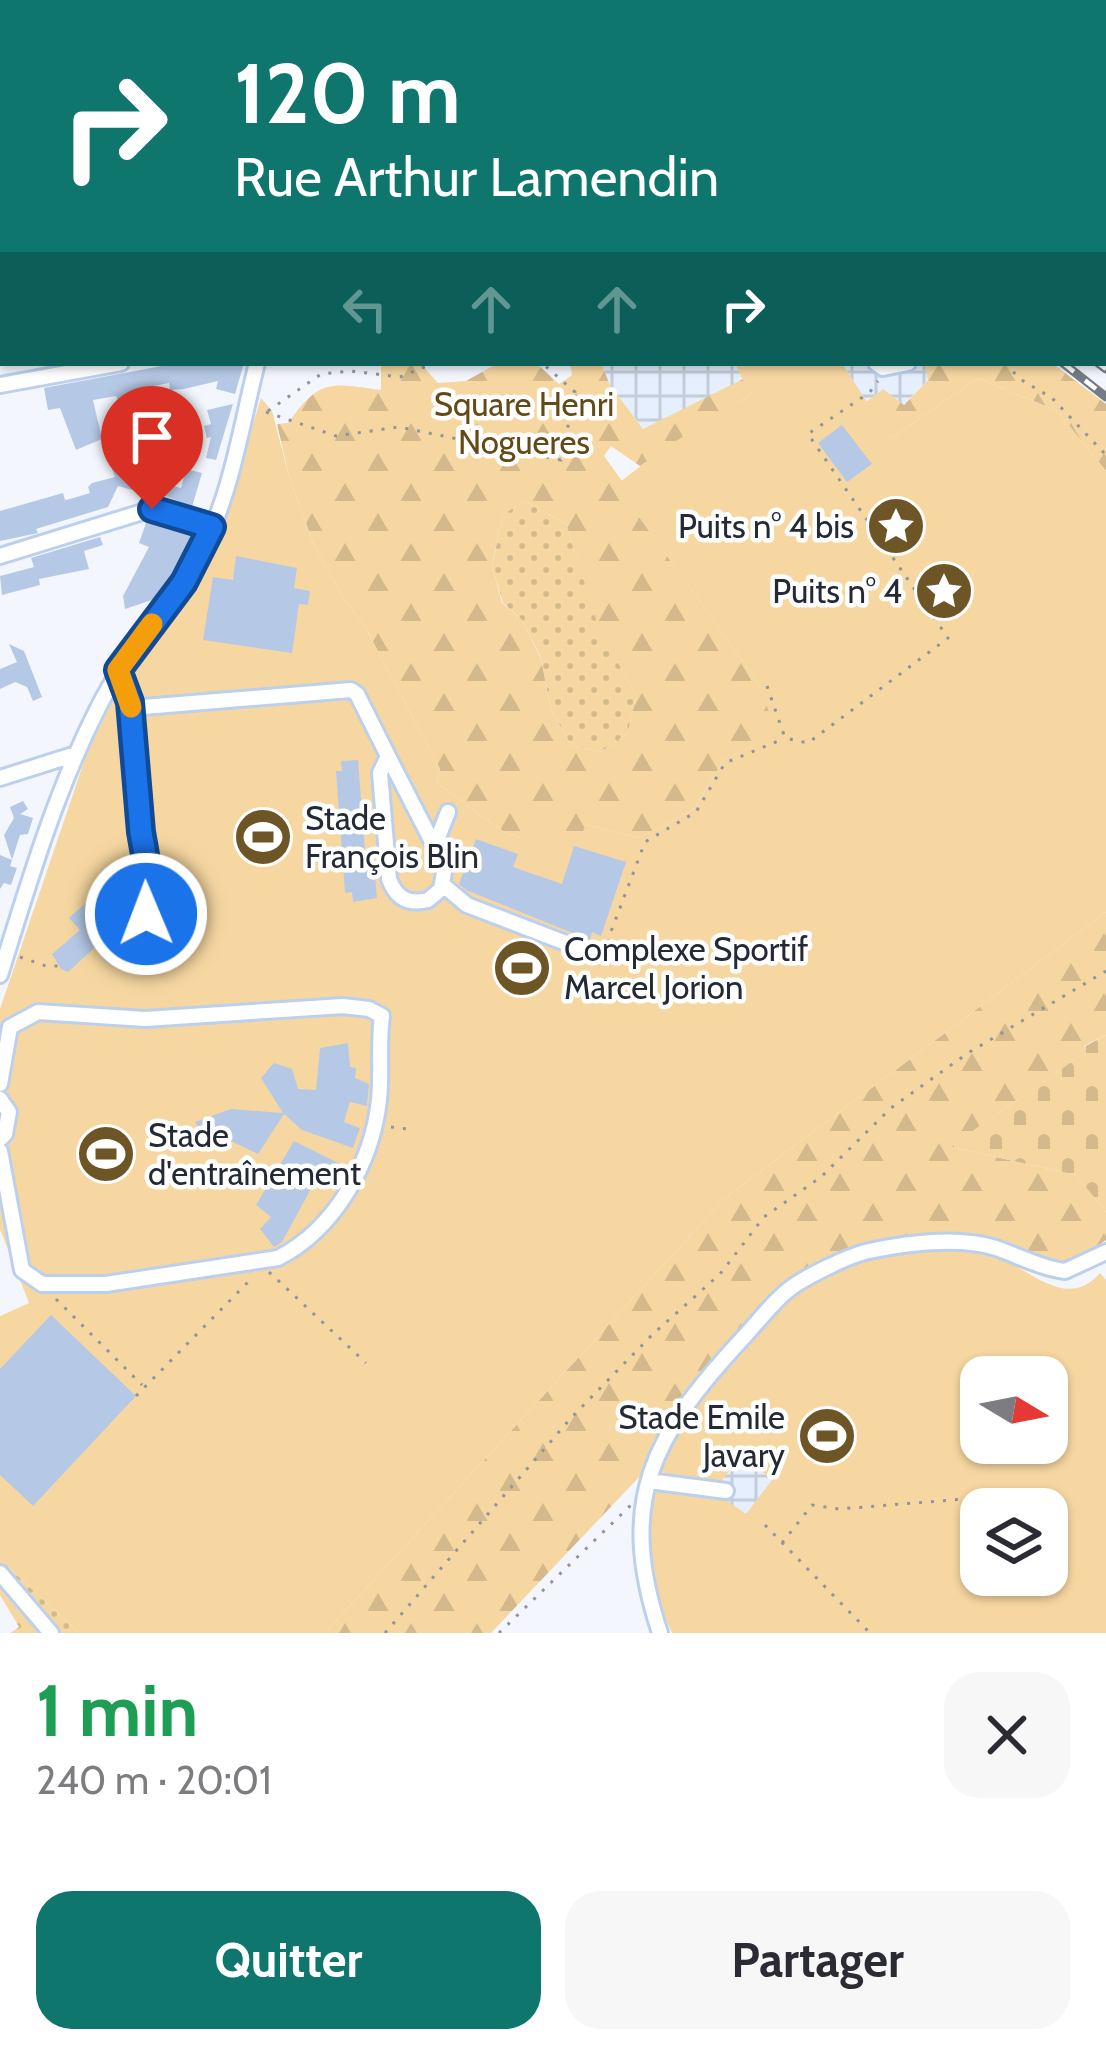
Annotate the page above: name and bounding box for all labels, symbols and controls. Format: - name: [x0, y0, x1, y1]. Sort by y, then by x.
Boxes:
- text: 120 m: [234, 42, 461, 144]
- icon: right: [36, 48, 192, 204]
- text: Rue Arthur Lamendin: [234, 144, 719, 210]
- icon: left: [332, 276, 398, 342]
- icon: ahead: [458, 276, 524, 342]
- icon: ahead: [584, 276, 650, 342]
- icon: right: [710, 276, 776, 342]
- park label: Square Henri Nogueres: [434, 384, 614, 462]
- pin: [101, 386, 203, 509]
- icon: arrive: [119, 404, 185, 470]
- place icon: Puits n° 4 bis: [865, 495, 927, 557]
- place label: Puits n° 4 bis: [678, 506, 854, 546]
- place icon: Puits n° 4: [913, 560, 975, 622]
- place label: Puits n° 4: [772, 571, 902, 611]
- place label: Stade François Blin: [305, 798, 479, 876]
- sports icon: Stade François Blin: [232, 806, 294, 868]
- position arrow: [83, 851, 209, 977]
- place label: Complexe Sportif Marcel Jorion: [564, 929, 808, 1007]
- sports icon: Complexe Sportif Marcel Jorion: [491, 937, 553, 999]
- place label: Stade d'entraînement: [148, 1115, 361, 1193]
- sports icon: Stade d'entraînement: [75, 1123, 137, 1185]
- north arrow: [960, 1356, 1068, 1464]
- map controls: [960, 1356, 1068, 1596]
- place label: Stade Emile Javary: [618, 1397, 785, 1475]
- sports icon: Stade Emile Javary: [796, 1405, 858, 1467]
- button: layers: [960, 1488, 1068, 1596]
- text: 1 min: [36, 1667, 198, 1754]
- button: close: [944, 1672, 1070, 1798]
- text: 240 m · 20:01: [36, 1756, 272, 1804]
- button: Quitter: [36, 1891, 541, 2029]
- button: Partager: [565, 1891, 1070, 2029]

